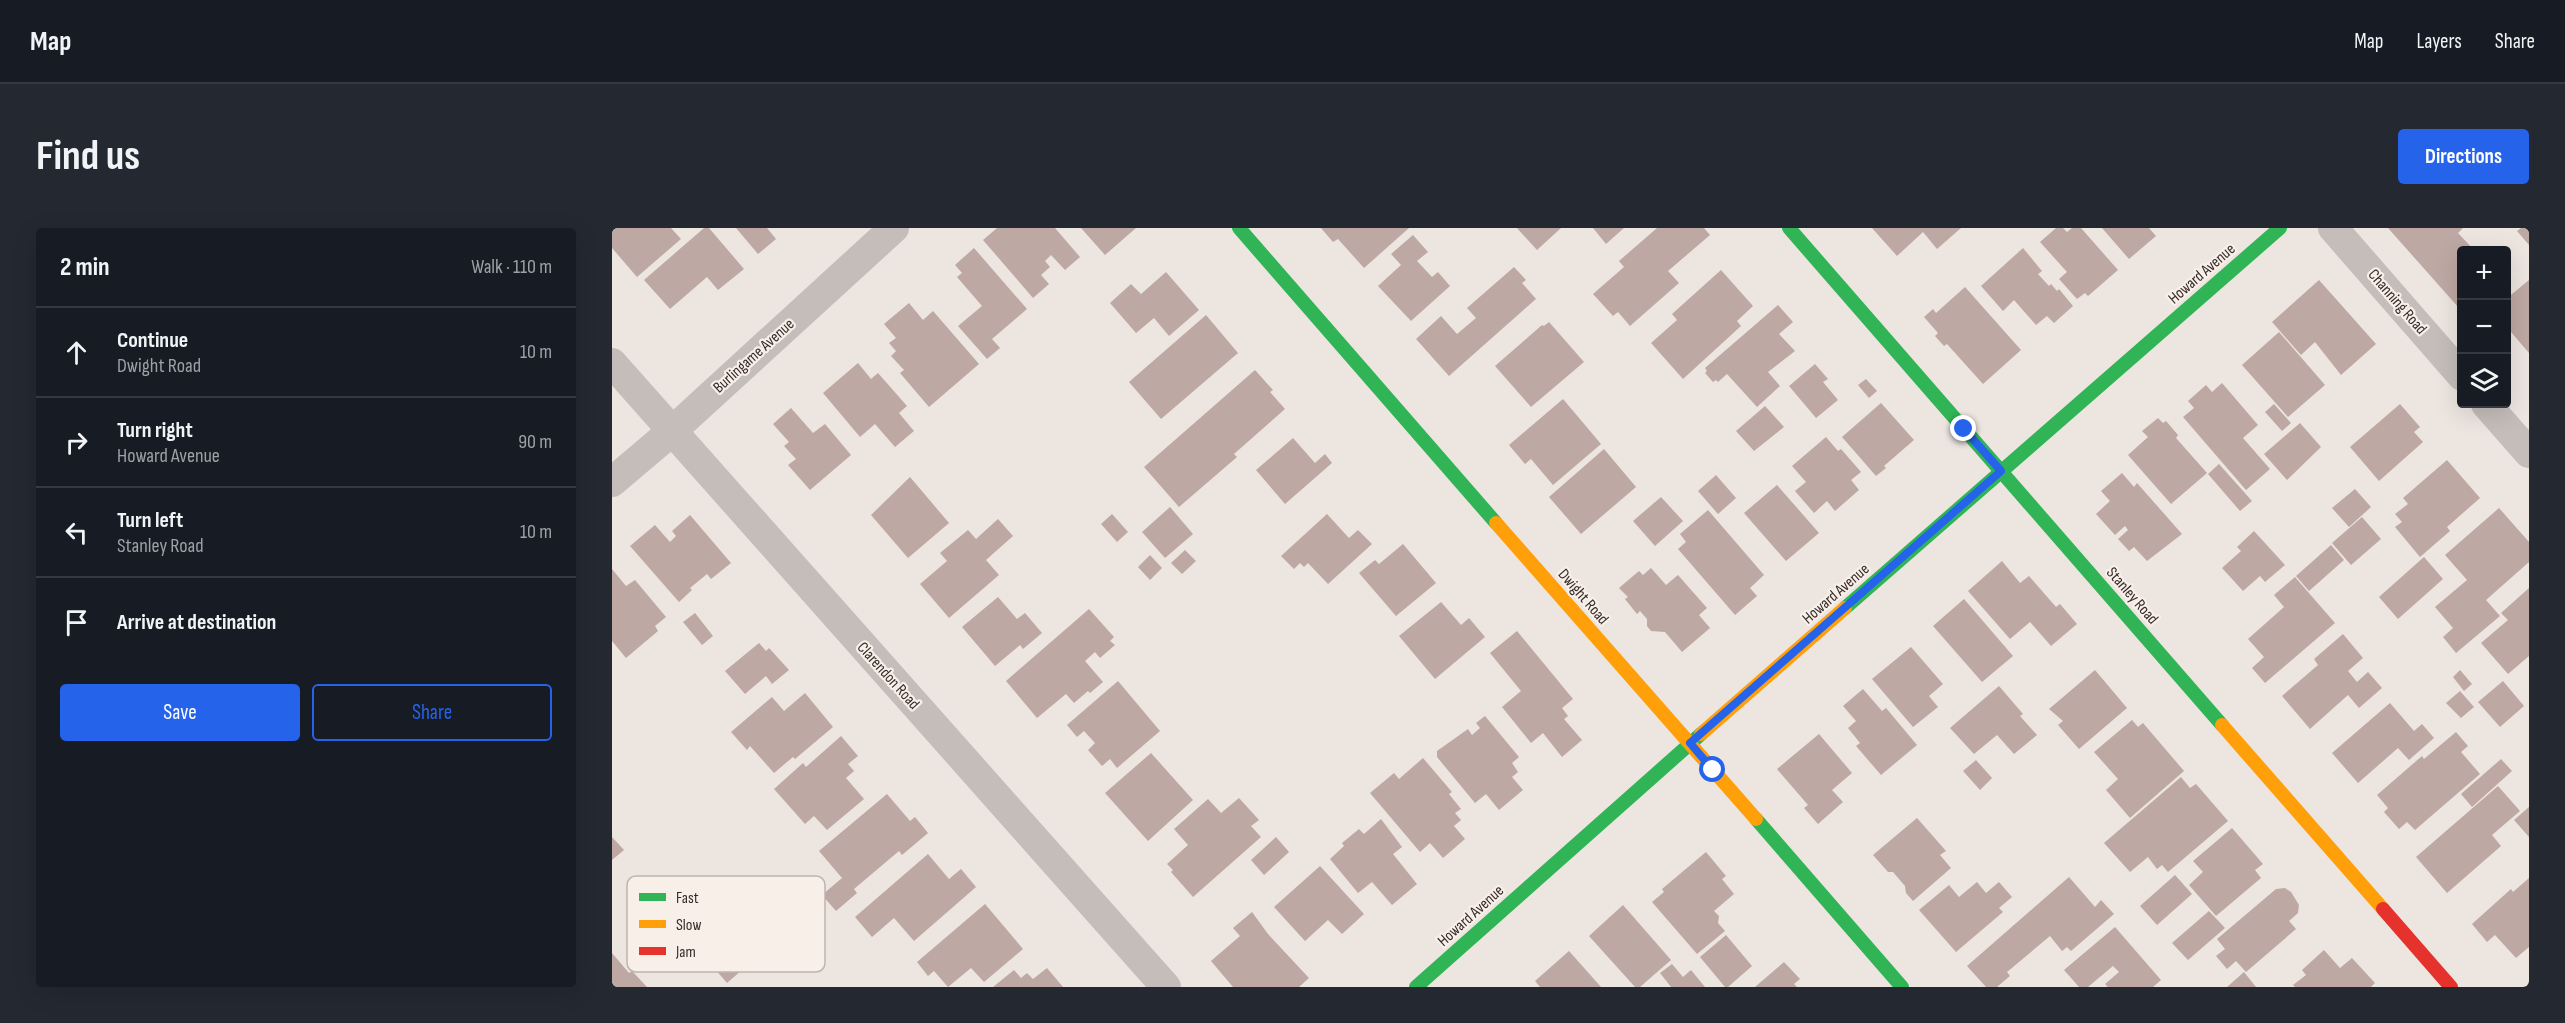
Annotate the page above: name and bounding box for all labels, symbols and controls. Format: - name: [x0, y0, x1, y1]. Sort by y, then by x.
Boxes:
- text: Map: [30, 25, 71, 58]
- text: Map: [2354, 29, 2383, 54]
- text: Layers: [2416, 29, 2462, 54]
- text: Share: [2495, 29, 2535, 54]
- button: Directions: [2398, 129, 2529, 184]
- text: Find us: [36, 131, 140, 182]
- street label: Howard Avenue: [2165, 240, 2239, 308]
- map controls: [2457, 246, 2511, 408]
- button: +: [2457, 246, 2511, 300]
- text: 2 min: [60, 252, 110, 283]
- text: Walk · 110 m: [471, 255, 552, 279]
- street label: Channing Road: [2364, 266, 2430, 338]
- button: −: [2457, 300, 2511, 354]
- street label: Burlingame Avenue: [710, 315, 798, 397]
- text: Continue: [117, 327, 188, 354]
- icon: ahead: [60, 336, 93, 369]
- text: 10 m: [520, 340, 552, 364]
- text: Dwight Road: [117, 354, 201, 378]
- button: layers: [2457, 354, 2511, 408]
- route end: [1950, 415, 1976, 441]
- text: Turn right: [117, 417, 193, 444]
- icon: right: [60, 426, 93, 459]
- text: 90 m: [518, 430, 552, 454]
- text: Howard Avenue: [117, 444, 220, 468]
- text: Turn left: [117, 507, 183, 534]
- icon: left: [60, 516, 93, 549]
- text: 10 m: [520, 520, 552, 544]
- text: Stanley Road: [117, 534, 204, 558]
- street label: Howard Avenue: [1799, 560, 1873, 628]
- street label: Stanley Road: [2102, 564, 2162, 628]
- street label: Dwight Road: [1554, 565, 1612, 629]
- icon: arrive: [60, 606, 93, 639]
- text: Arrive at destination: [117, 609, 276, 636]
- street label: Clarendon Road: [853, 638, 923, 714]
- button: Save: [60, 684, 300, 741]
- button: Share: [312, 684, 552, 741]
- route start: [1699, 756, 1725, 782]
- legend: [627, 876, 825, 972]
- street label: Howard Avenue: [1434, 881, 1508, 951]
- text: Fast: [676, 889, 699, 908]
- text: Slow: [676, 916, 701, 935]
- text: Jam: [675, 943, 696, 962]

